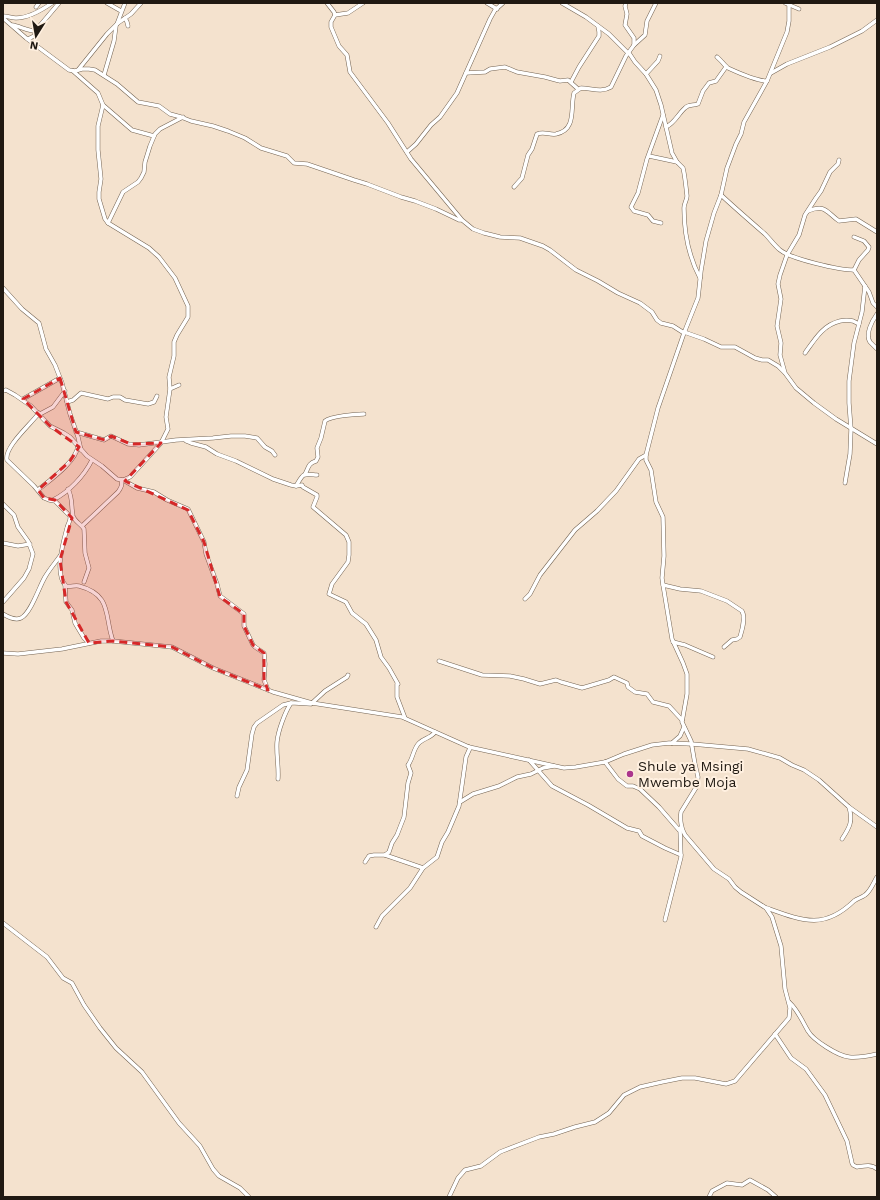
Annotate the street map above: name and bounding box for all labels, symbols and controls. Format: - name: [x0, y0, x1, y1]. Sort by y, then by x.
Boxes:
- north arrow: [16, 16, 56, 56]
- text: N: [29, 38, 39, 52]
- place label: Shule ya Msingi Mwembe Moja: [638, 758, 743, 790]
- marker: Shule ya Msingi Mwembe Moja: [625, 769, 635, 779]

